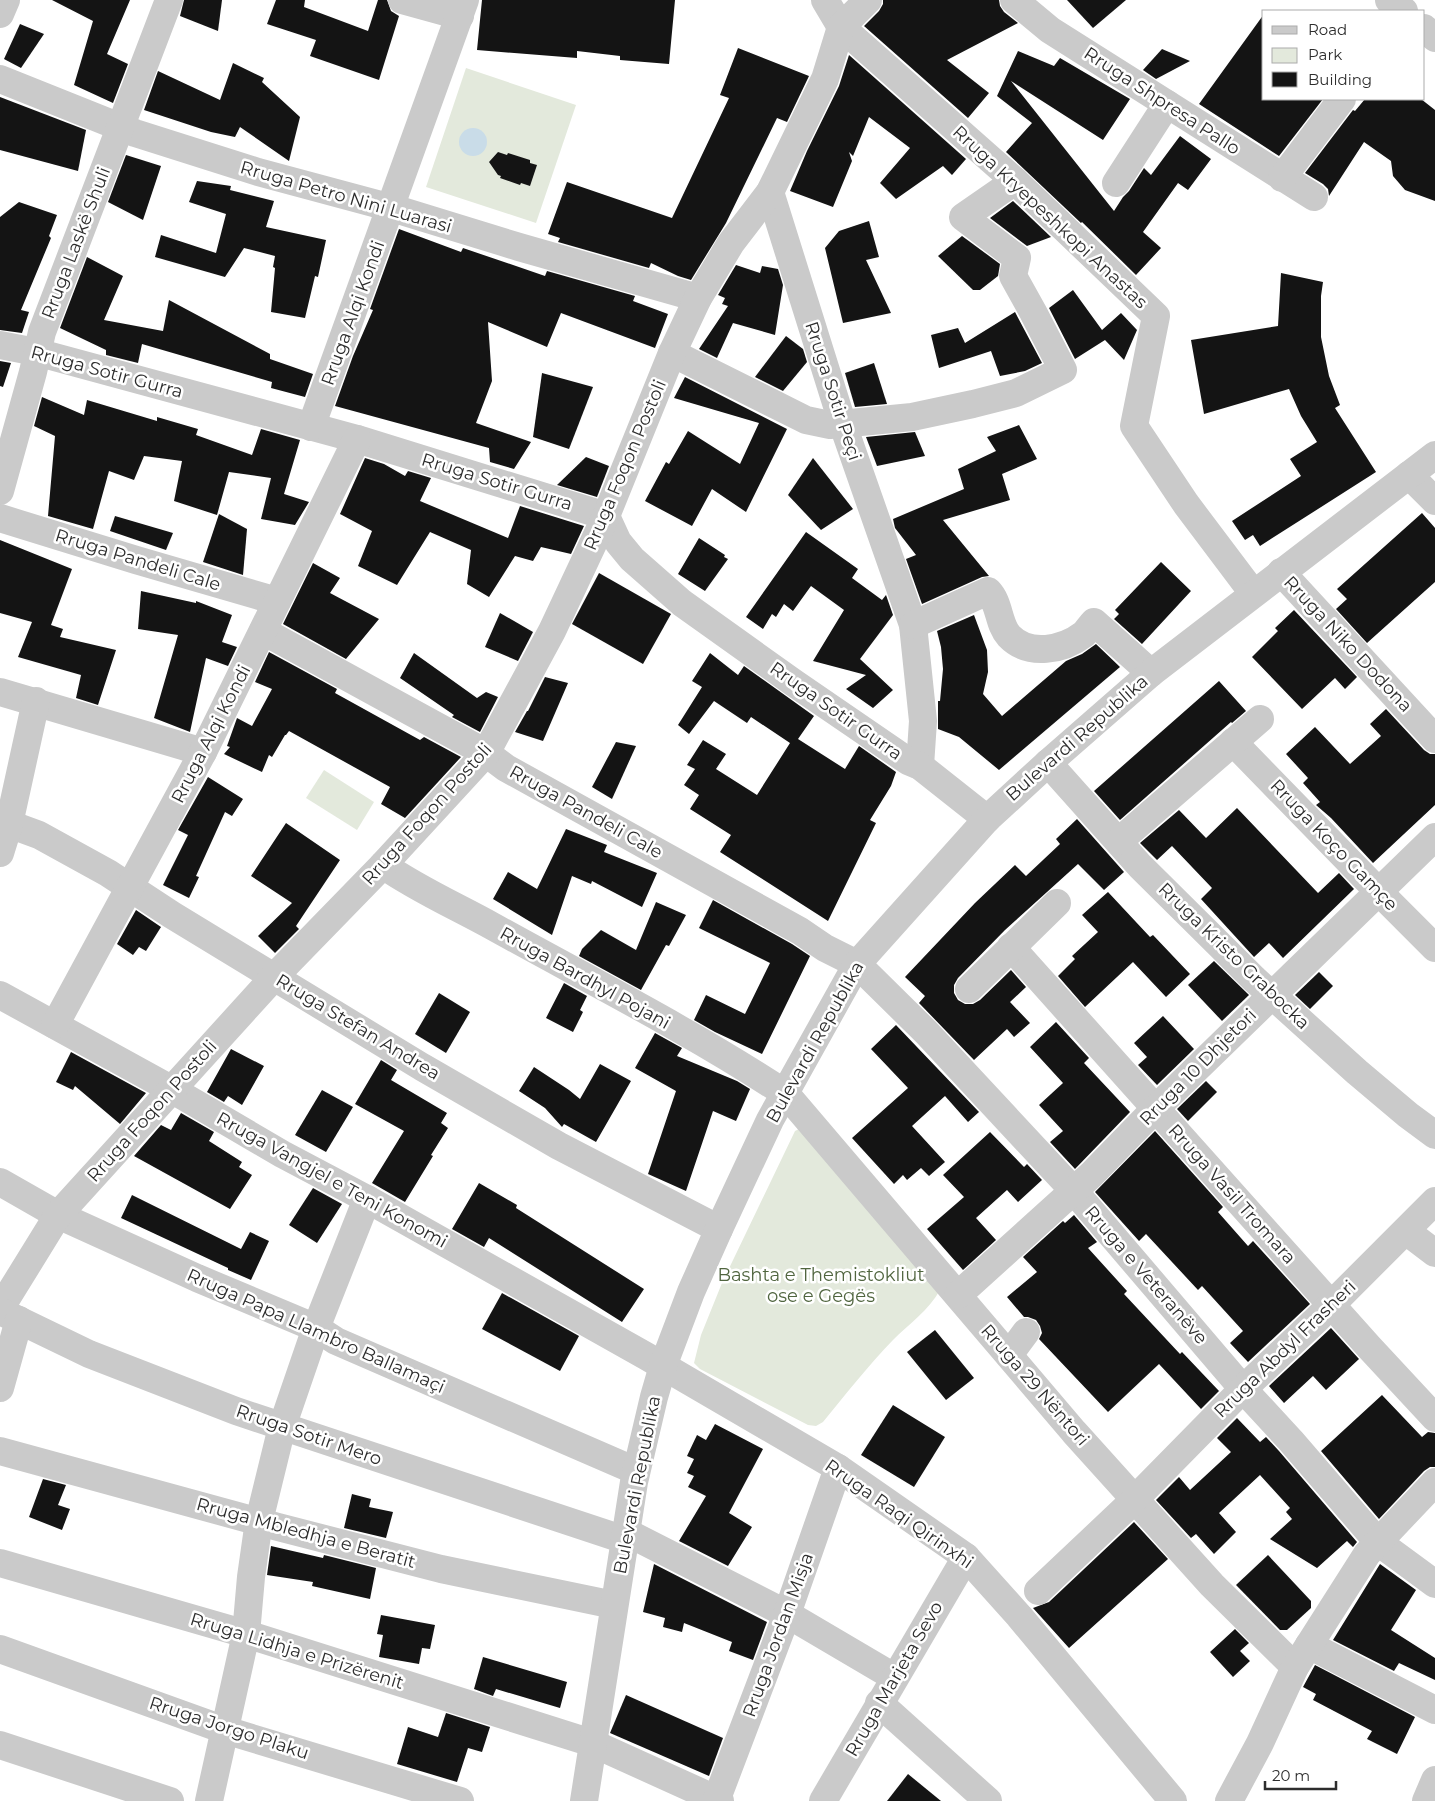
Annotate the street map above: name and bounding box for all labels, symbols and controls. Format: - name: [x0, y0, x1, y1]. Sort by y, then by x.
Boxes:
- legend: [1262, 10, 1425, 100]
- text: Road: [1308, 20, 1347, 39]
- street label: Rruga Shpresa Pallo: [1080, 42, 1244, 160]
- text: Park: [1308, 45, 1342, 64]
- text: Building: [1308, 70, 1372, 89]
- street label: Rruga Kryepeshkopi Anastas: [948, 121, 1152, 313]
- street label: Rruga Petro Nini Luarasi: [238, 156, 454, 238]
- street label: Rruga Laskë Shuli: [37, 164, 115, 322]
- street label: Rruga Alqi Kondi: [317, 238, 389, 388]
- street label: Rruga Sotir Peçi: [800, 319, 866, 463]
- street label: Rruga Sotir Gurra: [29, 341, 185, 403]
- street label: Rruga Foqon Postoli: [579, 376, 671, 554]
- street label: Rruga Sotir Gurra: [419, 449, 575, 515]
- street label: Rruga Pandeli Cale: [53, 524, 224, 596]
- street label: Rruga Niko Dodona: [1279, 571, 1417, 717]
- street label: Rruga Sotir Gurra: [766, 657, 906, 765]
- street label: Rruga Alqi Kondi: [167, 661, 255, 807]
- street label: Bulevardi Republika: [1001, 670, 1153, 806]
- street label: Rruga Foqon Postoli: [357, 738, 497, 890]
- street label: Rruga Pandeli Cale: [506, 761, 667, 863]
- street label: Rruga Koço Gamçe: [1266, 775, 1402, 915]
- street label: Rruga Kristo Grabocka: [1154, 878, 1314, 1034]
- street label: Rruga Bardhyl Pojani: [496, 922, 674, 1034]
- street label: Bulevardi Republika: [761, 957, 869, 1127]
- street label: Rruga Stefan Andrea: [272, 969, 444, 1085]
- street label: Rruga 10 Dhjetori: [1135, 1004, 1261, 1130]
- street label: Rruga Foqon Postoli: [82, 1035, 222, 1187]
- street label: Rruga Vangjel e Teni Konomi: [213, 1107, 451, 1253]
- street label: Rruga Vasil Tromara: [1163, 1120, 1301, 1268]
- street label: Rruga e Veteranëve: [1080, 1201, 1212, 1349]
- street label: Rruga Papa Llambro Ballamaçi: [184, 1264, 448, 1398]
- park label: Bashta e Themistokliut ose e Gegës: [717, 1264, 925, 1307]
- street label: Rruga Abdyl Frasheri: [1210, 1276, 1360, 1422]
- street label: Rruga 29 Nëntori: [976, 1320, 1094, 1450]
- street label: Bulevardi Republika: [609, 1394, 665, 1576]
- street label: Rruga Sotir Mero: [233, 1400, 385, 1470]
- street label: Rruga Raqi Qirinxhi: [821, 1455, 977, 1573]
- street label: Rruga Mbledhja e Beratit: [194, 1493, 418, 1573]
- street label: Rruga Jordan Misja: [738, 1550, 818, 1720]
- street label: Rruga Marjeta Sevo: [841, 1597, 947, 1761]
- street label: Rruga Lidhja e Prizërenit: [188, 1608, 406, 1694]
- street label: Rruga Jorgo Plaku: [146, 1692, 312, 1764]
- scale bar: [1265, 1758, 1336, 1790]
- text: 20 m: [1272, 1766, 1310, 1785]

